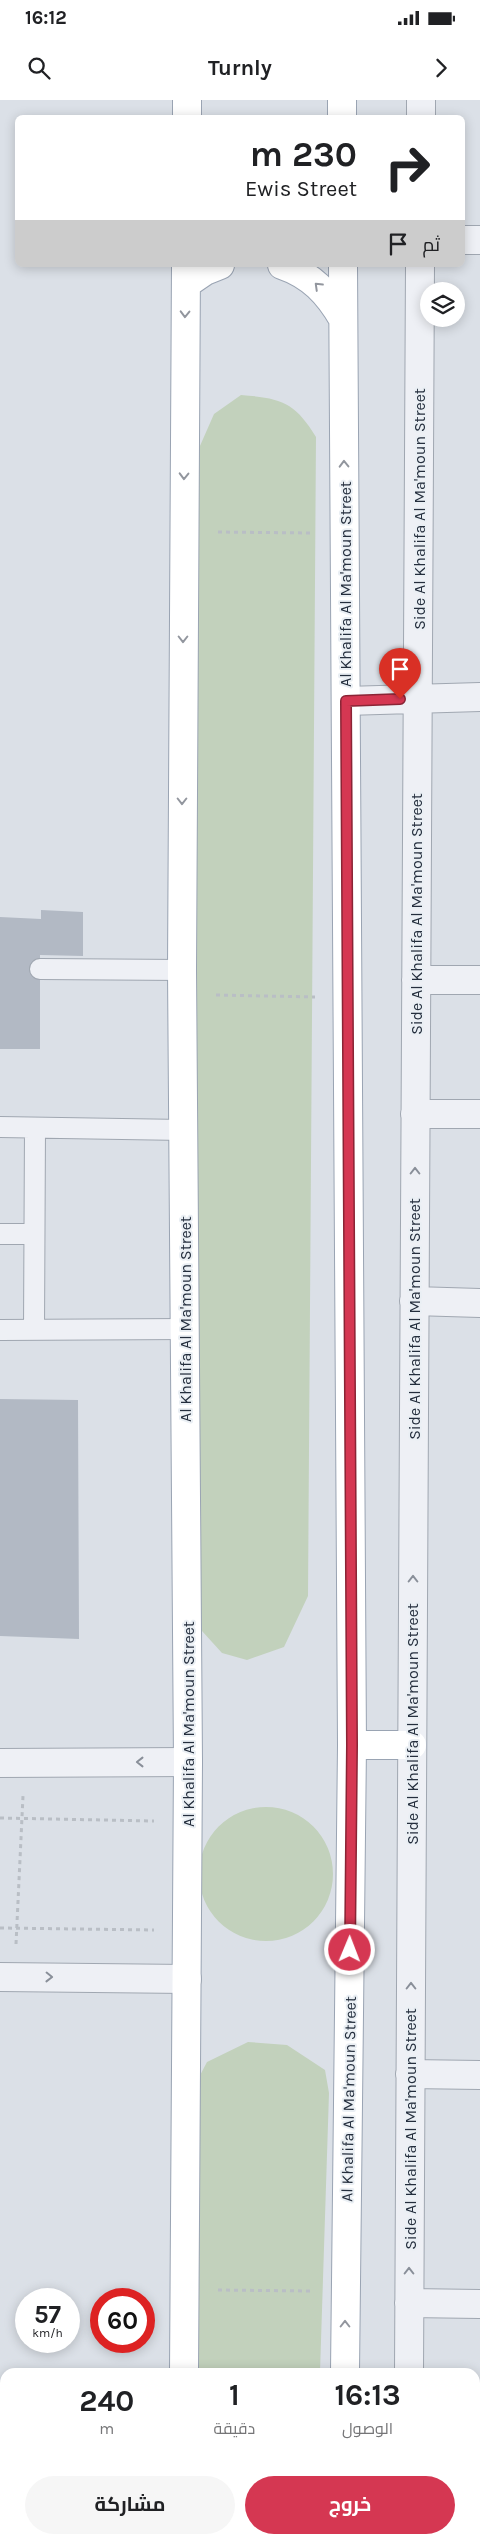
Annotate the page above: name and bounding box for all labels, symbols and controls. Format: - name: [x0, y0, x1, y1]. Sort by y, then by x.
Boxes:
- text: 16:12: [25, 7, 67, 29]
- icon: search: [25, 54, 53, 82]
- icon: forward: [427, 54, 455, 82]
- text: Turnly: [208, 55, 272, 81]
- text: 230 m: [250, 134, 357, 175]
- icon: right: [375, 135, 440, 200]
- text: Ewis Street: [245, 176, 357, 202]
- icon: arrive: [384, 230, 412, 258]
- text: ثم: [422, 234, 440, 256]
- map controls: [420, 282, 465, 327]
- button: layers: [420, 282, 465, 327]
- one-way arrow: [315, 283, 324, 292]
- one-way arrow: [180, 310, 190, 318]
- street label: Side Al Khalifa Al Ma'moun Street: [410, 388, 429, 630]
- one-way arrow: [339, 460, 349, 468]
- one-way arrow: [178, 472, 189, 480]
- street label: Al Khalifa Al Ma'moun Street: [336, 481, 355, 687]
- one-way arrow: [178, 635, 188, 643]
- pin: [379, 648, 421, 699]
- icon: arrive: [386, 655, 414, 683]
- street label: Side Al Khalifa Al Ma'moun Street: [407, 793, 426, 1035]
- one-way arrow: [177, 798, 187, 805]
- one-way arrow: [410, 1167, 420, 1175]
- street label: Side Al Khalifa Al Ma'moun Street: [405, 1198, 424, 1440]
- street label: Al Khalifa Al Ma'moun Street: [176, 1216, 195, 1422]
- one-way arrow: [408, 1575, 418, 1582]
- street label: Side Al Khalifa Al Ma'moun Street: [403, 1603, 422, 1845]
- street label: Al Khalifa Al Ma'moun Street: [179, 1621, 198, 1827]
- one-way arrow: [135, 1757, 143, 1767]
- position arrow: [323, 1923, 375, 1975]
- one-way arrow: [45, 1972, 53, 1982]
- one-way arrow: [406, 1982, 416, 1990]
- street label: Al Khalifa Al Ma'moun Street: [337, 1996, 360, 2202]
- street label: Side Al Khalifa Al Ma'moun Street: [401, 2008, 420, 2250]
- one-way arrow: [404, 2267, 414, 2275]
- speed limit sign: 60: [90, 2288, 155, 2353]
- text: 57: [34, 2300, 61, 2329]
- one-way arrow: [340, 2320, 350, 2328]
- text: km/h: [32, 2326, 63, 2340]
- text: 1: [229, 2377, 240, 2413]
- text: 16:13: [334, 2377, 401, 2413]
- text: 240: [79, 2383, 134, 2419]
- text: m: [99, 2419, 114, 2438]
- text: دقيقة: [214, 2419, 255, 2438]
- text: الوصول: [342, 2419, 393, 2438]
- button: مشاركة: [25, 2476, 235, 2534]
- button: خروج: [245, 2476, 455, 2534]

